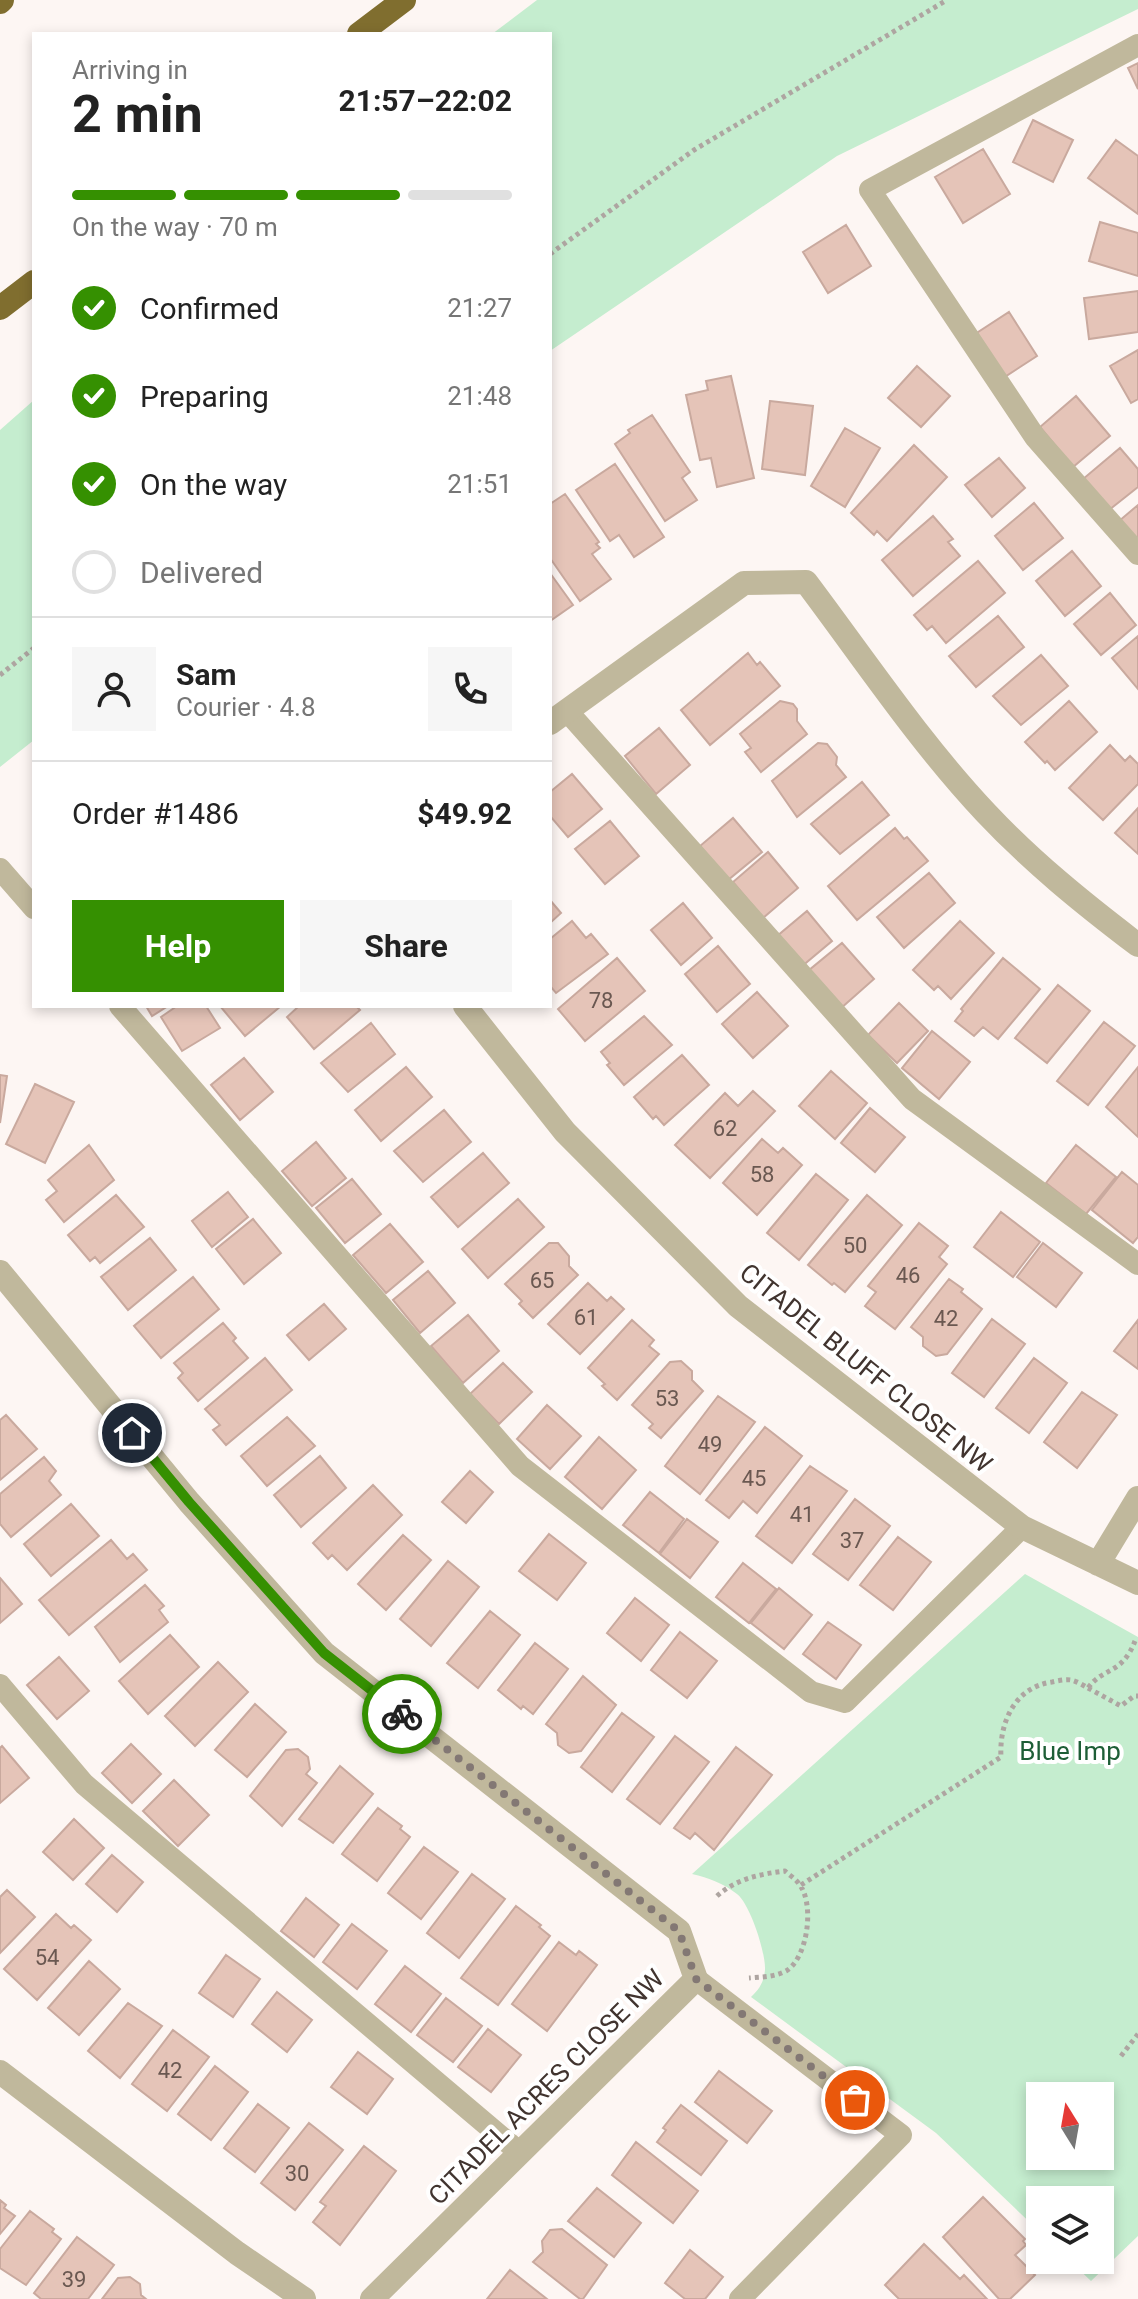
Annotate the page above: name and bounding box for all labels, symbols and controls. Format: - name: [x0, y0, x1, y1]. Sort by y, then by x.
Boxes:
- text: Arriving in: [72, 55, 188, 85]
- text: 21:57–22:02: [338, 83, 512, 118]
- text: 2 min: [72, 84, 203, 145]
- text: On the way · 70 m: [72, 212, 278, 242]
- icon: check: [72, 286, 116, 330]
- text: Confirmed: [140, 291, 279, 326]
- text: 21:27: [447, 293, 512, 323]
- icon: check: [72, 374, 116, 418]
- text: Preparing: [140, 379, 269, 414]
- text: 21:48: [447, 381, 512, 411]
- icon: check: [72, 462, 116, 506]
- text: On the way: [140, 467, 287, 502]
- text: 21:51: [447, 469, 512, 499]
- text: Delivered: [140, 555, 263, 590]
- button: person: [72, 647, 156, 731]
- button: phone: [428, 647, 512, 731]
- text: Sam: [176, 657, 237, 692]
- text: Courier · 4.8: [176, 692, 316, 722]
- text: Order #1486: [72, 796, 239, 831]
- text: $49.92: [417, 796, 512, 831]
- button: Help: [72, 900, 284, 992]
- button: Share: [300, 900, 512, 992]
- house number: 78: [589, 988, 613, 1013]
- house number: 62: [713, 1116, 737, 1141]
- house number: 58: [750, 1162, 774, 1187]
- house number: 50: [843, 1233, 867, 1258]
- street label: CITADEL BLUFF CLOSE NW: [734, 1257, 998, 1479]
- house number: 46: [896, 1263, 920, 1288]
- house number: 65: [530, 1268, 554, 1293]
- house number: 61: [574, 1305, 598, 1330]
- house number: 42: [934, 1306, 958, 1331]
- house number: 53: [655, 1386, 679, 1411]
- pin: [98, 1399, 166, 1467]
- icon: home: [110, 1411, 154, 1455]
- house number: 49: [698, 1432, 722, 1457]
- house number: 45: [742, 1466, 766, 1491]
- house number: 41: [790, 1502, 814, 1527]
- house number: 37: [840, 1528, 864, 1553]
- courier: [362, 1674, 442, 1754]
- icon: bike: [380, 1692, 424, 1736]
- park label: Blue Imp: [1019, 1736, 1121, 1766]
- house number: 54: [35, 1945, 59, 1970]
- street label: CITADEL ACRES CLOSE NW: [422, 1963, 670, 2211]
- house number: 42: [158, 2058, 182, 2083]
- pin: [821, 2066, 889, 2134]
- icon: bag: [833, 2078, 877, 2122]
- north arrow: [1026, 2082, 1114, 2170]
- map controls: [1026, 2082, 1114, 2274]
- house number: 30: [285, 2161, 309, 2186]
- button: layers: [1026, 2186, 1114, 2274]
- house number: 39: [62, 2267, 86, 2292]

